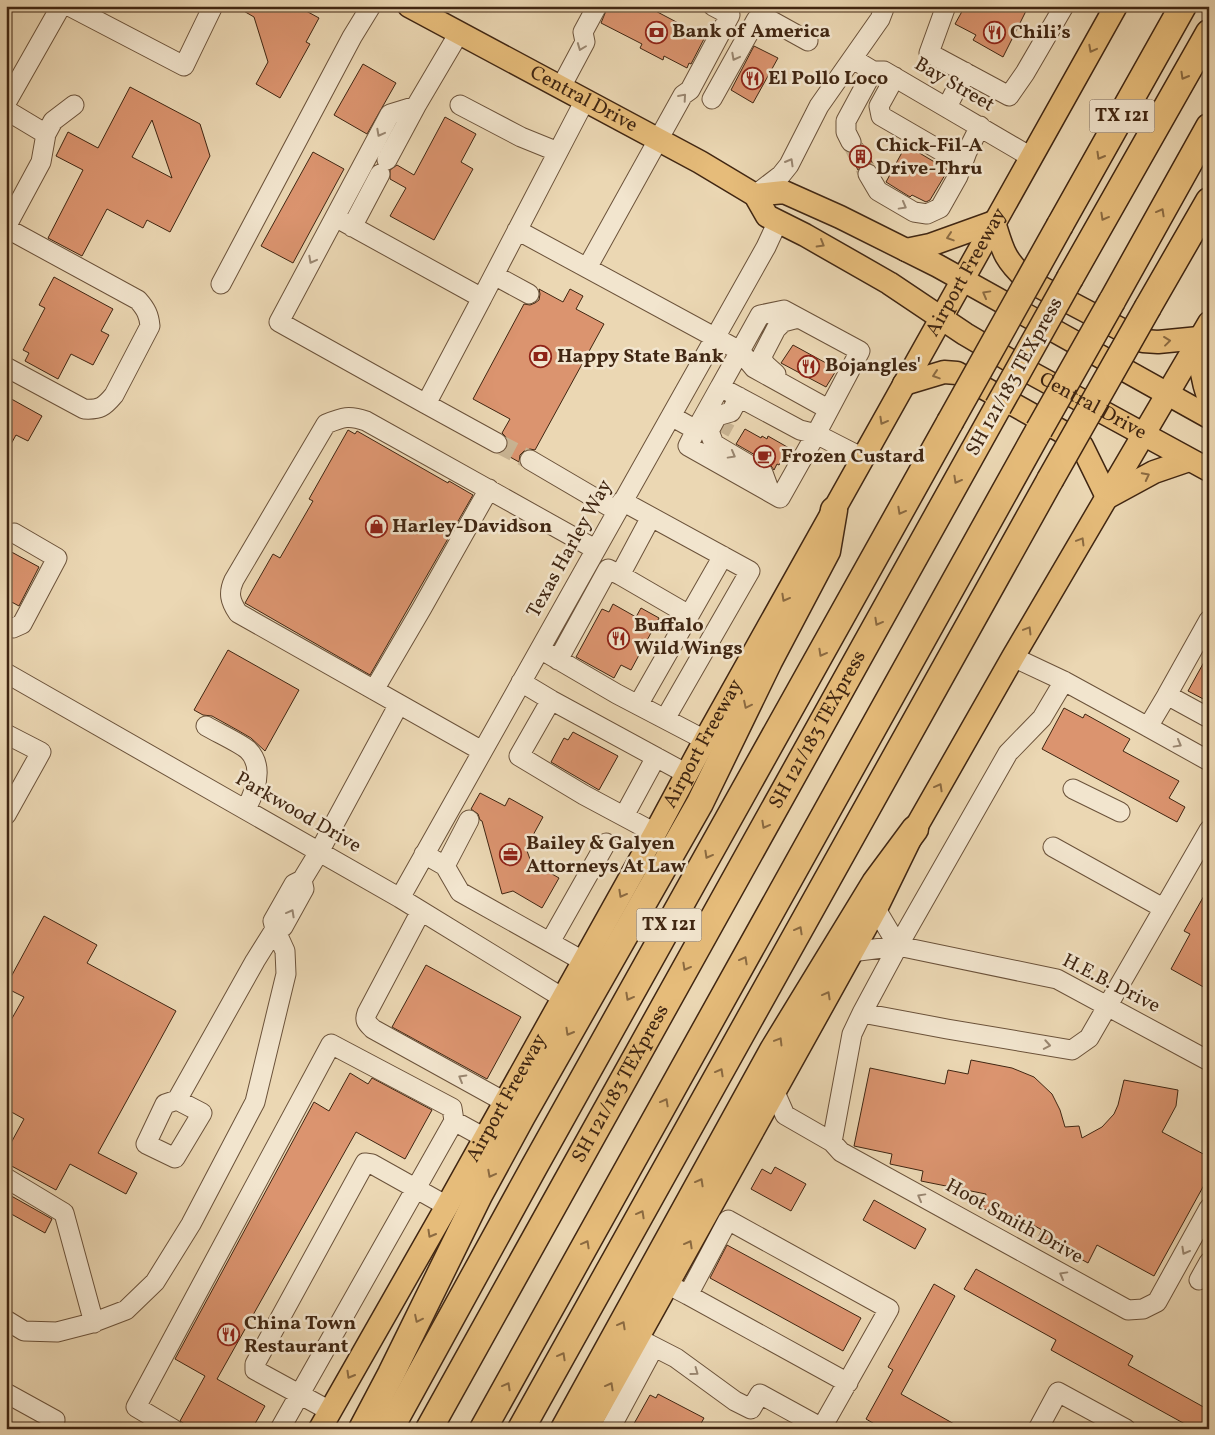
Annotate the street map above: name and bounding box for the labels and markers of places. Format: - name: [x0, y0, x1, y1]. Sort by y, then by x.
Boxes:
- place label: Bank of America: [672, 18, 830, 46]
- place label: Chili’s: [1010, 19, 1071, 47]
- bank icon: Bank of America: [644, 20, 668, 44]
- restaurant icon: Chili’s: [982, 21, 1006, 45]
- place label: El Pollo Loco: [768, 65, 888, 93]
- restaurant icon: El Pollo Loco: [740, 67, 764, 91]
- place label: Chick-Fil-A Drive-Thru: [876, 132, 983, 183]
- building icon: Chick-Fil-A Drive-Thru: [848, 145, 872, 169]
- place label: Happy State Bank: [557, 343, 724, 371]
- bank icon: Happy State Bank: [529, 345, 553, 369]
- place label: Bojangles': [825, 352, 921, 380]
- restaurant icon: Bojangles': [797, 354, 821, 378]
- place label: Frozen Custard: [781, 443, 925, 471]
- cafe icon: Frozen Custard: [753, 445, 777, 469]
- place label: Harley-Davidson: [392, 513, 552, 541]
- shop icon: Harley-Davidson: [364, 515, 388, 539]
- place label: Buffalo Wild Wings: [634, 612, 743, 663]
- restaurant icon: Buffalo Wild Wings: [606, 626, 630, 650]
- place label: Bailey & Galyen Attorneys At Law: [526, 830, 686, 881]
- office icon: Bailey & Galyen Attorneys At Law: [498, 843, 522, 867]
- place label: China Town Restaurant: [244, 1310, 356, 1361]
- restaurant icon: China Town Restaurant: [216, 1323, 240, 1347]

